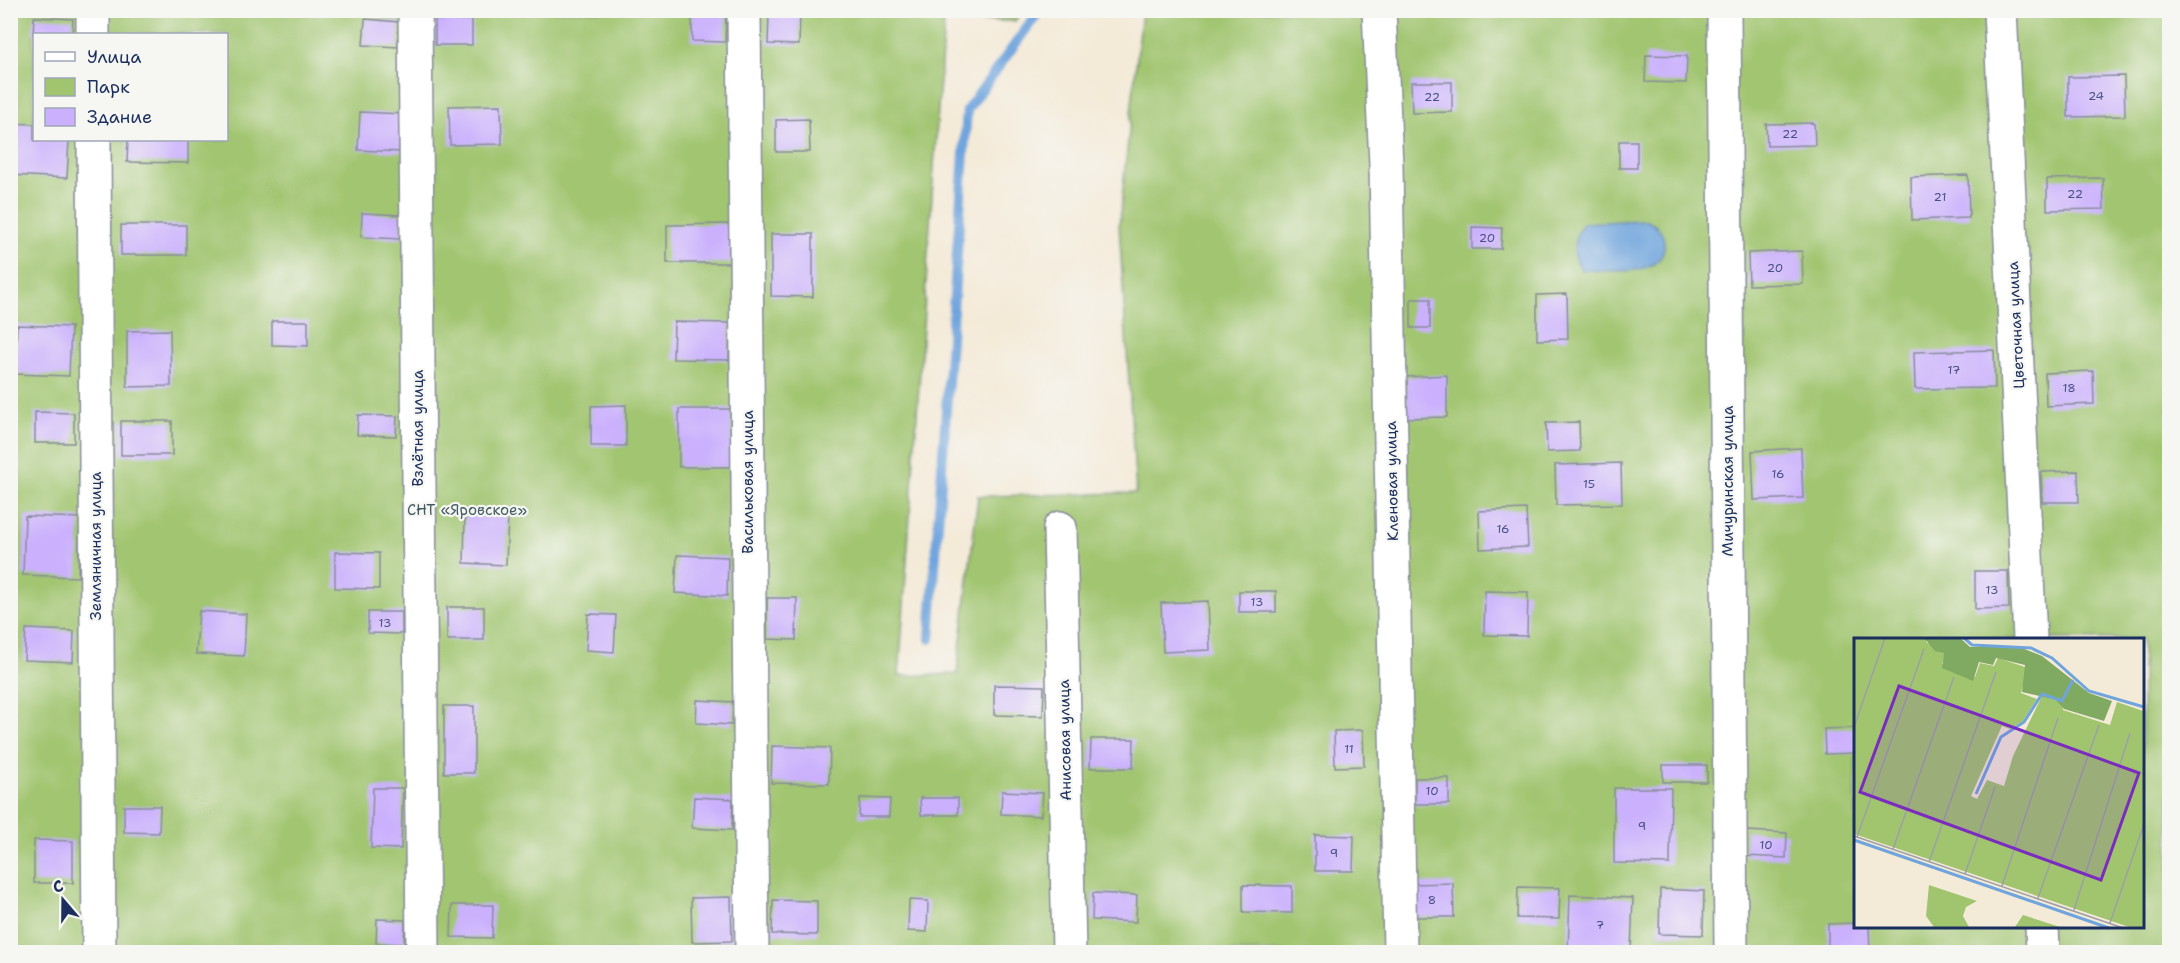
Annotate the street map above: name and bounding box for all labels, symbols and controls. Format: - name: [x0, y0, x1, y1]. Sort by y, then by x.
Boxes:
- legend: [33, 33, 228, 141]
- text: Улица: [87, 45, 141, 69]
- text: Парк: [87, 75, 130, 99]
- house number: 24: [2088, 88, 2104, 104]
- house number: 22: [1424, 89, 1440, 105]
- text: Здание: [87, 105, 152, 129]
- house number: 22: [1782, 126, 1798, 142]
- house number: 22: [2067, 186, 2083, 202]
- house number: 21: [1934, 189, 1946, 205]
- house number: 20: [1479, 230, 1495, 246]
- house number: 20: [1767, 260, 1783, 276]
- street label: Цветочная улица: [2003, 260, 2029, 389]
- house number: 17: [1948, 362, 1960, 378]
- street label: Взлётная улица: [408, 369, 428, 486]
- house number: 18: [2062, 380, 2076, 396]
- street label: Мичуринская улица: [1718, 405, 1738, 556]
- street label: Васильковая улица: [738, 410, 758, 554]
- street label: Кленовая улица: [1381, 420, 1403, 541]
- house number: 16: [1771, 466, 1785, 482]
- street label: Земляничная улица: [86, 471, 106, 620]
- house number: 15: [1583, 476, 1595, 492]
- park label: СНТ «Яровское»: [407, 500, 527, 520]
- house number: 16: [1496, 521, 1510, 537]
- house number: 13: [1986, 582, 1998, 598]
- house number: 13: [1251, 594, 1263, 610]
- house number: 13: [379, 615, 391, 631]
- inset map: [1854, 638, 2144, 927]
- street label: Анисовая улица: [1054, 678, 1076, 801]
- house number: 11: [1344, 741, 1354, 757]
- house number: 10: [1425, 783, 1439, 799]
- house number: 9: [1638, 818, 1646, 834]
- house number: 10: [1759, 837, 1773, 853]
- house number: 9: [1330, 845, 1338, 861]
- north arrow: [33, 870, 93, 930]
- text: С: [50, 875, 66, 898]
- house number: 8: [1428, 892, 1436, 908]
- house number: 7: [1596, 917, 1604, 933]

